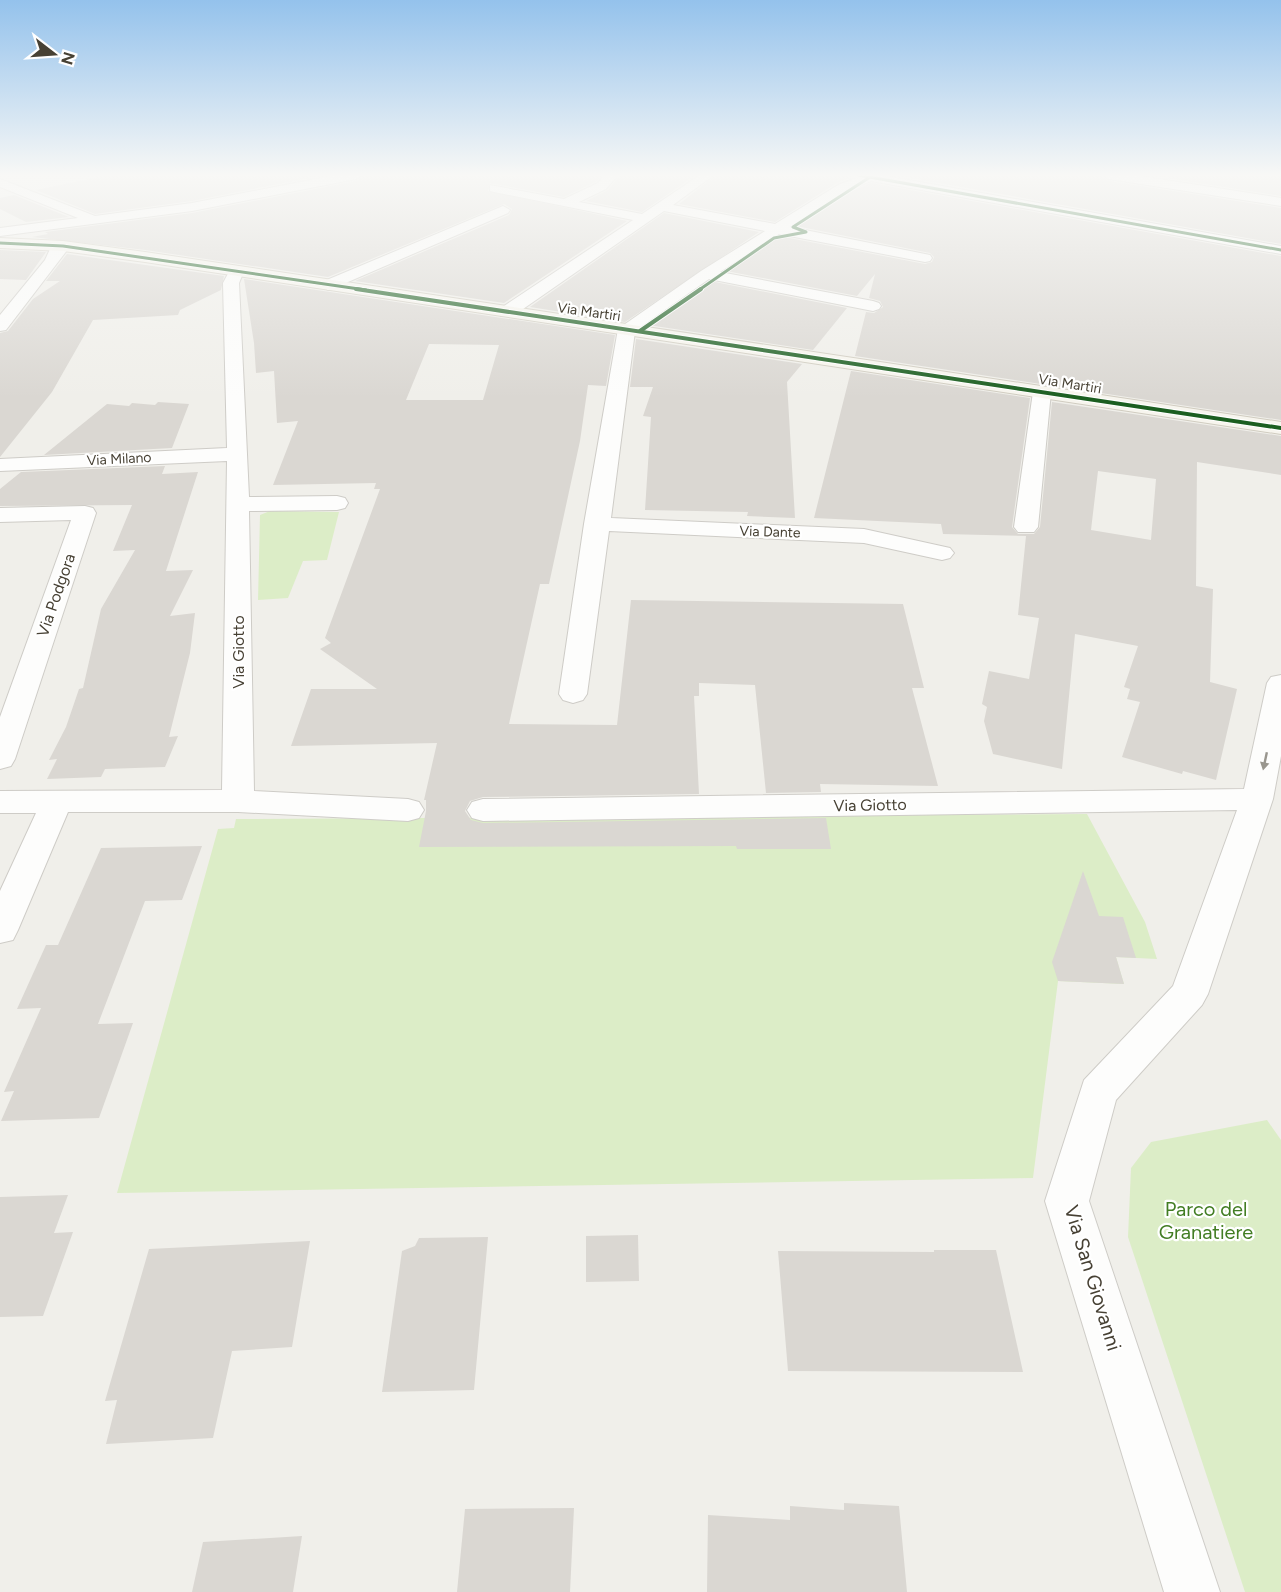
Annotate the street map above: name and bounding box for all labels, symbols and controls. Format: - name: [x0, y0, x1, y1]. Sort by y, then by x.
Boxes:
- north arrow: [24, 24, 84, 84]
- text: N: [57, 50, 79, 67]
- street label: Via Martiri: [556, 299, 622, 325]
- street label: Via Martiri: [1037, 371, 1103, 397]
- street label: Via Milano: [86, 449, 152, 469]
- street label: Via Dante: [739, 522, 801, 542]
- street label: Via Podgora: [33, 551, 79, 639]
- street label: Via Giotto: [229, 615, 248, 689]
- one-way arrow: [1260, 752, 1269, 771]
- street label: Via Giotto: [833, 795, 907, 815]
- park label: Parco del Granatiere: [1159, 1197, 1253, 1244]
- street label: Via San Giovanni: [1059, 1202, 1127, 1354]

